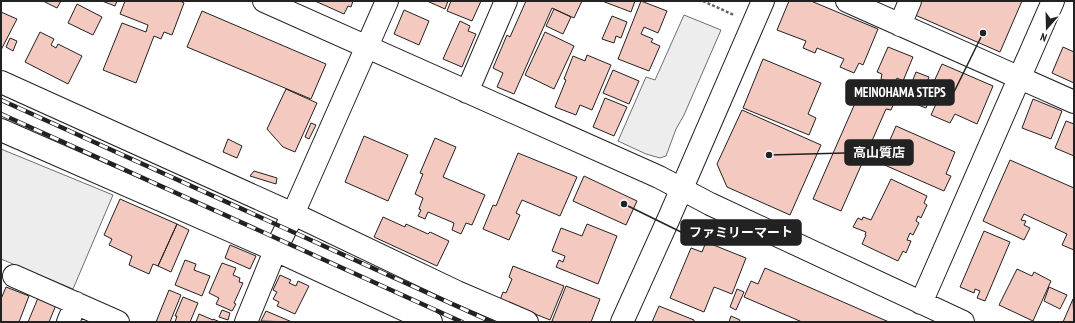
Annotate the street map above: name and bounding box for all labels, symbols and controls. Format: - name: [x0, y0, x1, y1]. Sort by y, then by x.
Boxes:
- north arrow: [1027, 8, 1067, 48]
- text: N: [1038, 30, 1049, 45]
- callout: MEINOHAMA STEPS: [846, 80, 954, 105]
- text: MEINOHAMA STEPS: [854, 84, 946, 101]
- callout: 高山質店: [845, 140, 913, 165]
- text: 高山質店: [853, 144, 905, 161]
- callout: ファミリーマート: [681, 220, 801, 245]
- text: ファミリーマート: [689, 224, 793, 241]

